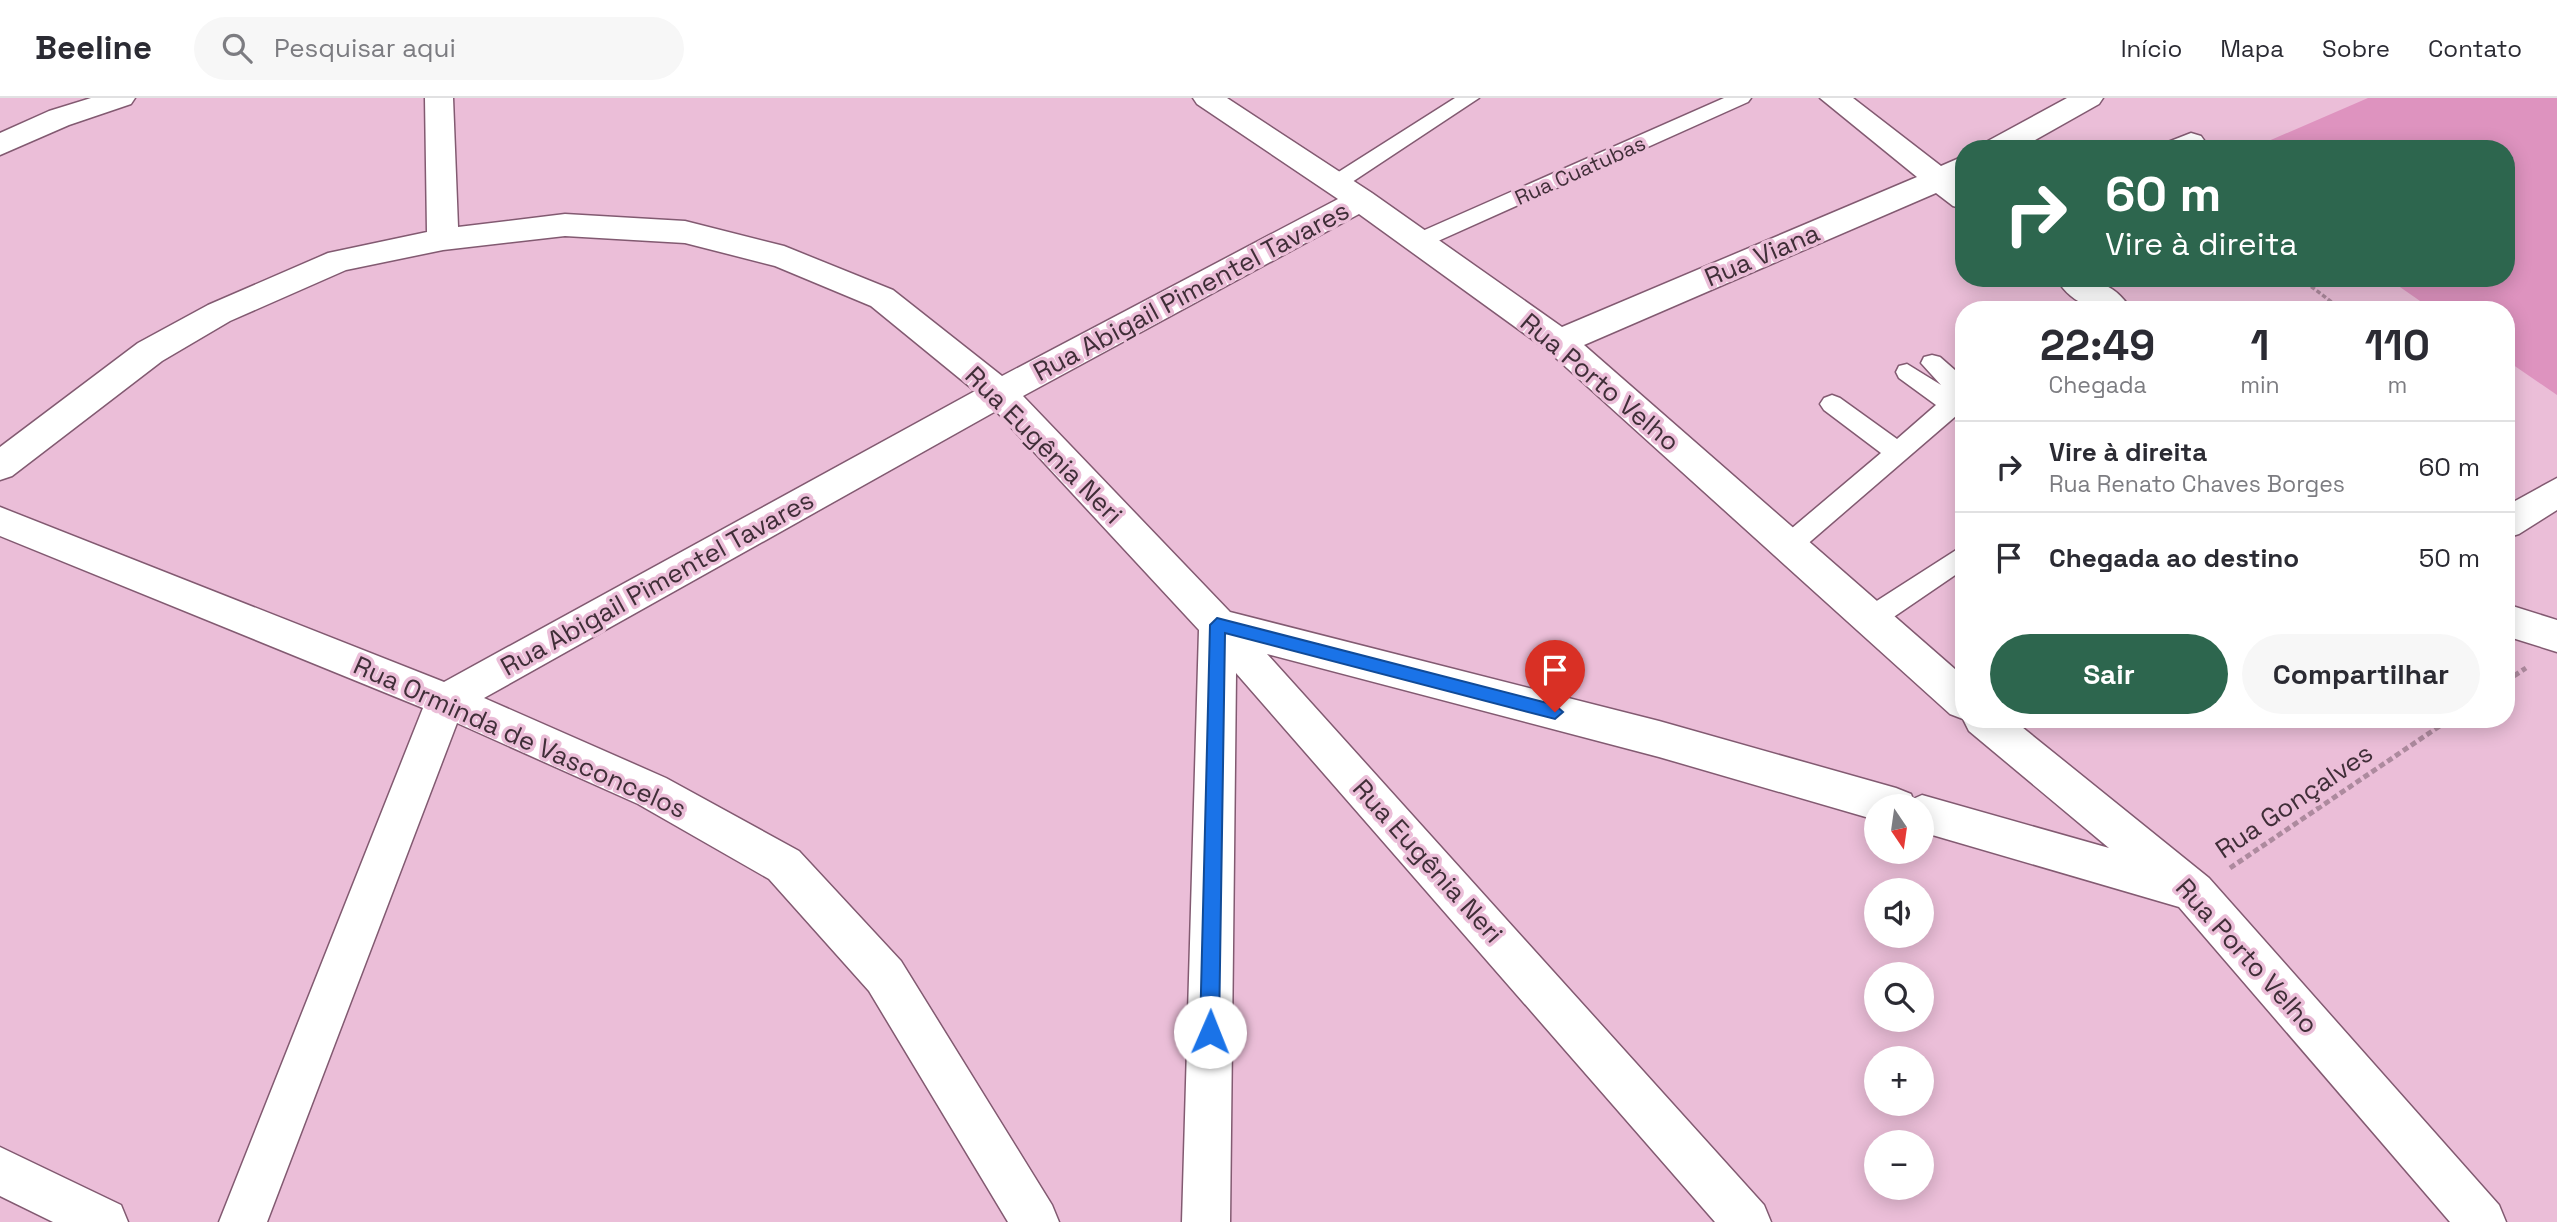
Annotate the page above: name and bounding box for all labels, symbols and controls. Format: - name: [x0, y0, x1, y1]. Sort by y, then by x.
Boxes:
- search box: [194, 17, 684, 80]
- text: Beeline: [35, 27, 152, 69]
- icon: search: [218, 29, 256, 67]
- text: Pesquisar aqui: [274, 31, 456, 65]
- text: Início: [2121, 33, 2182, 64]
- text: Mapa: [2220, 33, 2284, 64]
- text: Sobre: [2322, 33, 2390, 64]
- text: Contato: [2428, 33, 2522, 64]
- street label: Rua Cuatubas: [1510, 129, 1650, 211]
- text: 60 m: [2105, 163, 2221, 225]
- icon: right: [1990, 168, 2081, 259]
- street label: Rua Abigail Pimentel Tavares: [1027, 193, 1355, 389]
- street label: Rua Viana: [1699, 216, 1825, 294]
- text: Vire à direita: [2105, 224, 2298, 264]
- street label: Rua Porto Velho: [1513, 305, 1687, 459]
- text: 22:49: [2040, 319, 2155, 372]
- text: 1: [2250, 319, 2269, 372]
- text: 110: [2365, 319, 2430, 372]
- street label: Rua Eugênia Neri: [958, 359, 1130, 531]
- text: Chegada: [2048, 370, 2147, 400]
- text: min: [2240, 370, 2280, 400]
- text: m: [2387, 370, 2407, 400]
- text: Vire à direita: [2049, 435, 2207, 469]
- icon: right: [1990, 448, 2028, 486]
- text: 60 m: [2418, 450, 2480, 484]
- text: Rua Renato Chaves Borges: [2049, 469, 2345, 499]
- street label: Rua Abigail Pimentel Tavares: [494, 483, 820, 683]
- icon: arrive: [1990, 539, 2028, 577]
- text: Chegada ao destino: [2049, 541, 2299, 575]
- text: 50 m: [2419, 541, 2480, 575]
- button: Sair: [1990, 634, 2228, 714]
- button: Compartilhar: [2242, 634, 2480, 714]
- pin: [1525, 640, 1585, 712]
- street label: Rua Orminda de Vasconcelos: [348, 648, 692, 826]
- icon: arrive: [1536, 651, 1574, 689]
- street label: Rua Gonçalves: [2209, 736, 2379, 866]
- street label: Rua Eugênia Neri: [1345, 772, 1511, 950]
- north arrow: [1864, 794, 1934, 864]
- map controls: [1864, 794, 1934, 1200]
- street label: Rua Porto Velho: [2168, 871, 2326, 1041]
- button: sound: [1864, 878, 1934, 948]
- button: search: [1864, 962, 1934, 1032]
- position arrow: [1173, 995, 1247, 1069]
- button: +: [1864, 1046, 1934, 1116]
- button: −: [1864, 1130, 1934, 1200]

